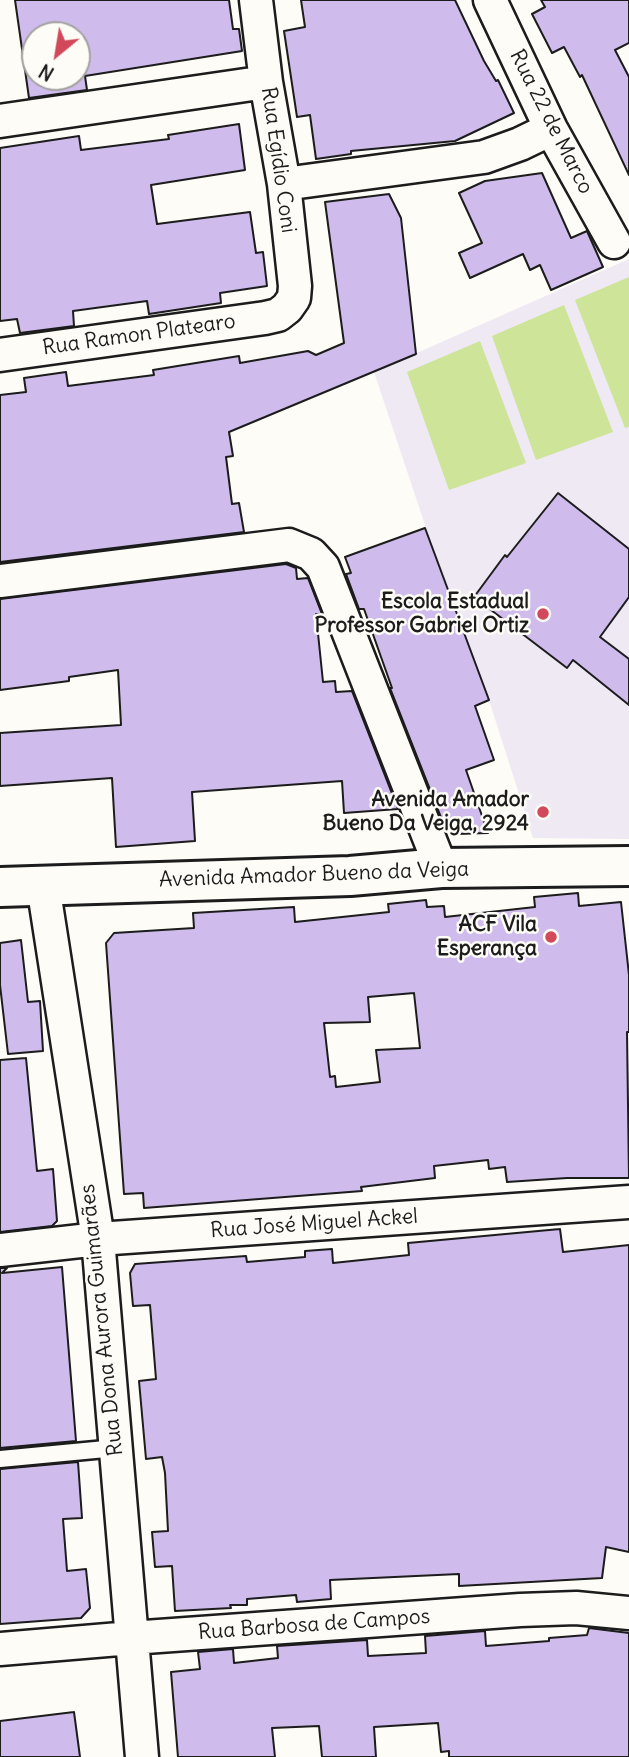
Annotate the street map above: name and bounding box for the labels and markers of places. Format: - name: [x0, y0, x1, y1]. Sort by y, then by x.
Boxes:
- place label: Escola Estadual Professor Gabriel Ortiz: [315, 589, 529, 639]
- marker: Escola Estadual Professor Gabriel Ortiz: [535, 606, 551, 622]
- place label: Avenida Amador Bueno Da Veiga, 2924: [323, 787, 529, 837]
- marker: Avenida Amador Bueno Da Veiga, 2924: [535, 804, 551, 820]
- place label: ACF Vila Esperança: [437, 912, 537, 962]
- marker: ACF Vila Esperança: [543, 929, 559, 945]

